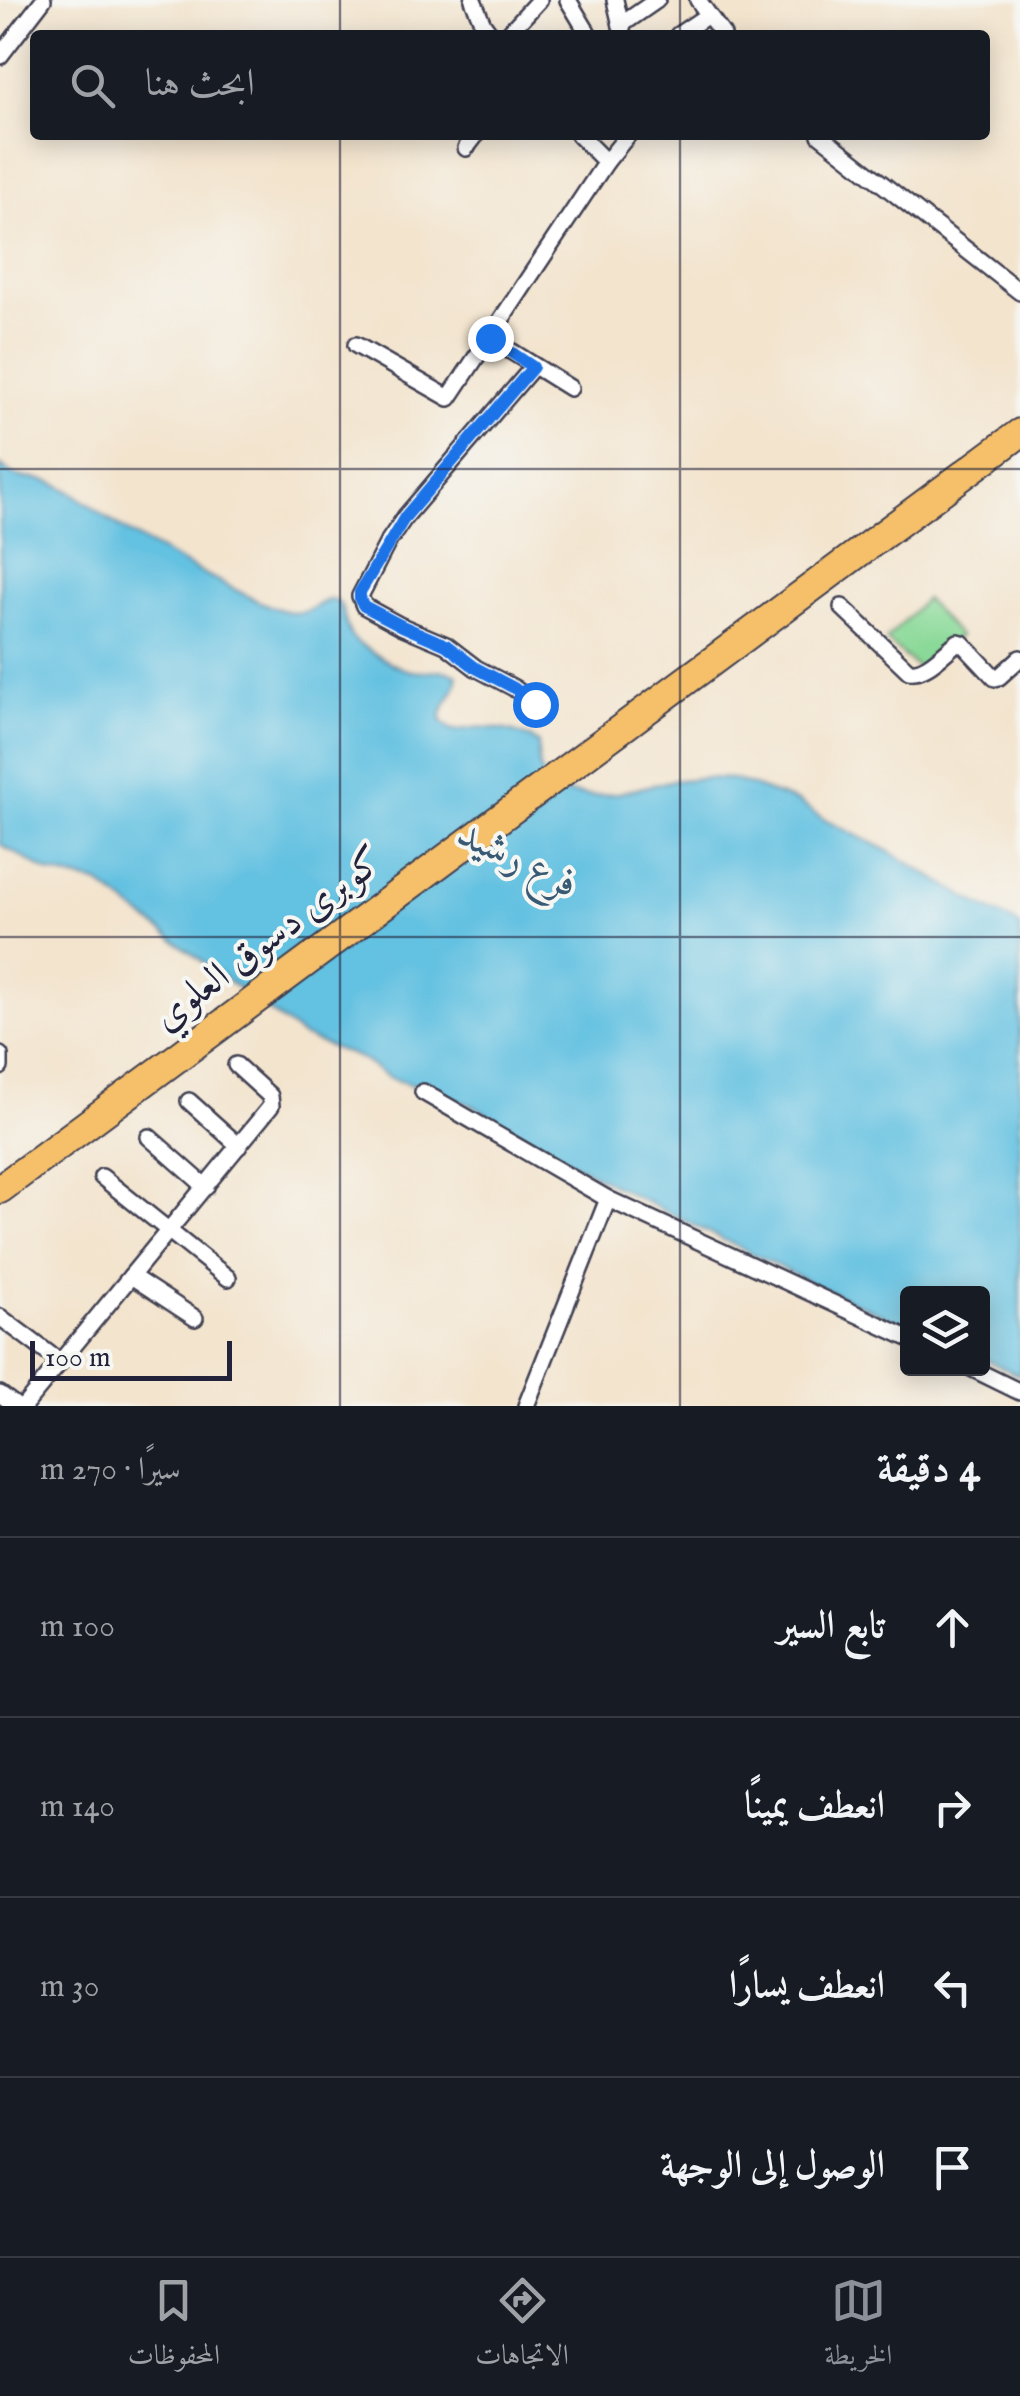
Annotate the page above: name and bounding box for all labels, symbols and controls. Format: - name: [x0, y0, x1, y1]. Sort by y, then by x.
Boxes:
- search box: [30, 30, 990, 140]
- icon: search: [65, 58, 120, 113]
- text: ابحث هنا: [145, 61, 255, 109]
- route end: [468, 316, 514, 362]
- route start: [513, 682, 559, 728]
- water label: فرع رشيد: [446, 808, 588, 917]
- street label: كوبرى دسوق العلوي: [143, 836, 396, 1046]
- map controls: [900, 1286, 990, 1376]
- button: layers: [900, 1286, 990, 1376]
- scale bar: [30, 1336, 232, 1380]
- text: 100 m: [45, 1341, 111, 1376]
- text: 4 دقيقة: [877, 1443, 980, 1496]
- text: سيرًا · 270 m: [40, 1450, 181, 1491]
- icon: ahead: [925, 1600, 980, 1655]
- text: تابع السير: [777, 1603, 885, 1651]
- text: 100 m: [40, 1607, 115, 1648]
- icon: right: [925, 1780, 980, 1835]
- text: انعطف يمينًا: [744, 1783, 885, 1831]
- text: 140 m: [40, 1787, 115, 1828]
- icon: left: [925, 1960, 980, 2015]
- text: انعطف يسارًا: [729, 1963, 885, 2011]
- text: 30 m: [40, 1967, 99, 2008]
- icon: arrive: [925, 2140, 980, 2195]
- text: الوصول إلى الوجهة: [660, 2143, 885, 2191]
- tab: المحفوظات: [128, 2273, 220, 2382]
- tab: الاتجاهات: [475, 2273, 569, 2382]
- tab: الخريطة: [824, 2273, 892, 2382]

